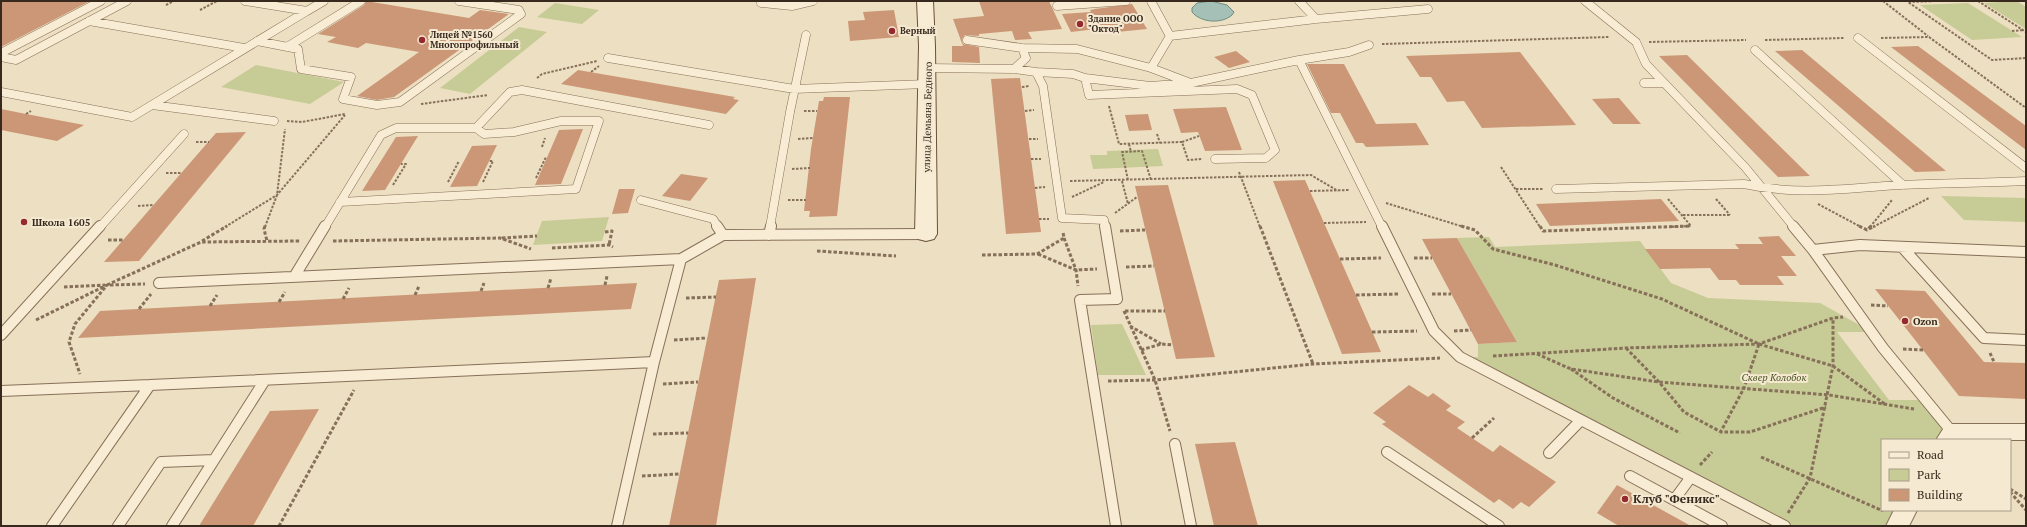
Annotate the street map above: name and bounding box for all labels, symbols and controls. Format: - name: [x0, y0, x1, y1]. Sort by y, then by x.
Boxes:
- place label: Здание ООО "Октод": [1088, 13, 1144, 35]
- marker: Здание ООО "Октод": [1075, 19, 1085, 29]
- place label: Верный: [900, 25, 936, 37]
- marker: Верный: [887, 26, 897, 36]
- place label: Лицей №1560 Многопрофильный: [429, 29, 519, 51]
- marker: Лицей №1560 Многопрофильный: [417, 35, 427, 45]
- street label: улица Демьяна Бедного: [920, 61, 935, 174]
- place label: Школа 1605: [32, 216, 90, 229]
- marker: Школа 1605: [19, 217, 29, 227]
- place label: Ozon: [1913, 315, 1938, 328]
- marker: Ozon: [1900, 316, 1910, 326]
- park label: Сквер Колобок: [1741, 371, 1807, 384]
- legend: [1881, 439, 2011, 511]
- text: Road: [1917, 447, 1944, 462]
- text: Park: [1917, 467, 1942, 482]
- text: Building: [1917, 487, 1963, 502]
- place label: Клуб "Феникс": [1633, 491, 1720, 506]
- marker: Клуб "Феникс": [1620, 494, 1630, 504]

